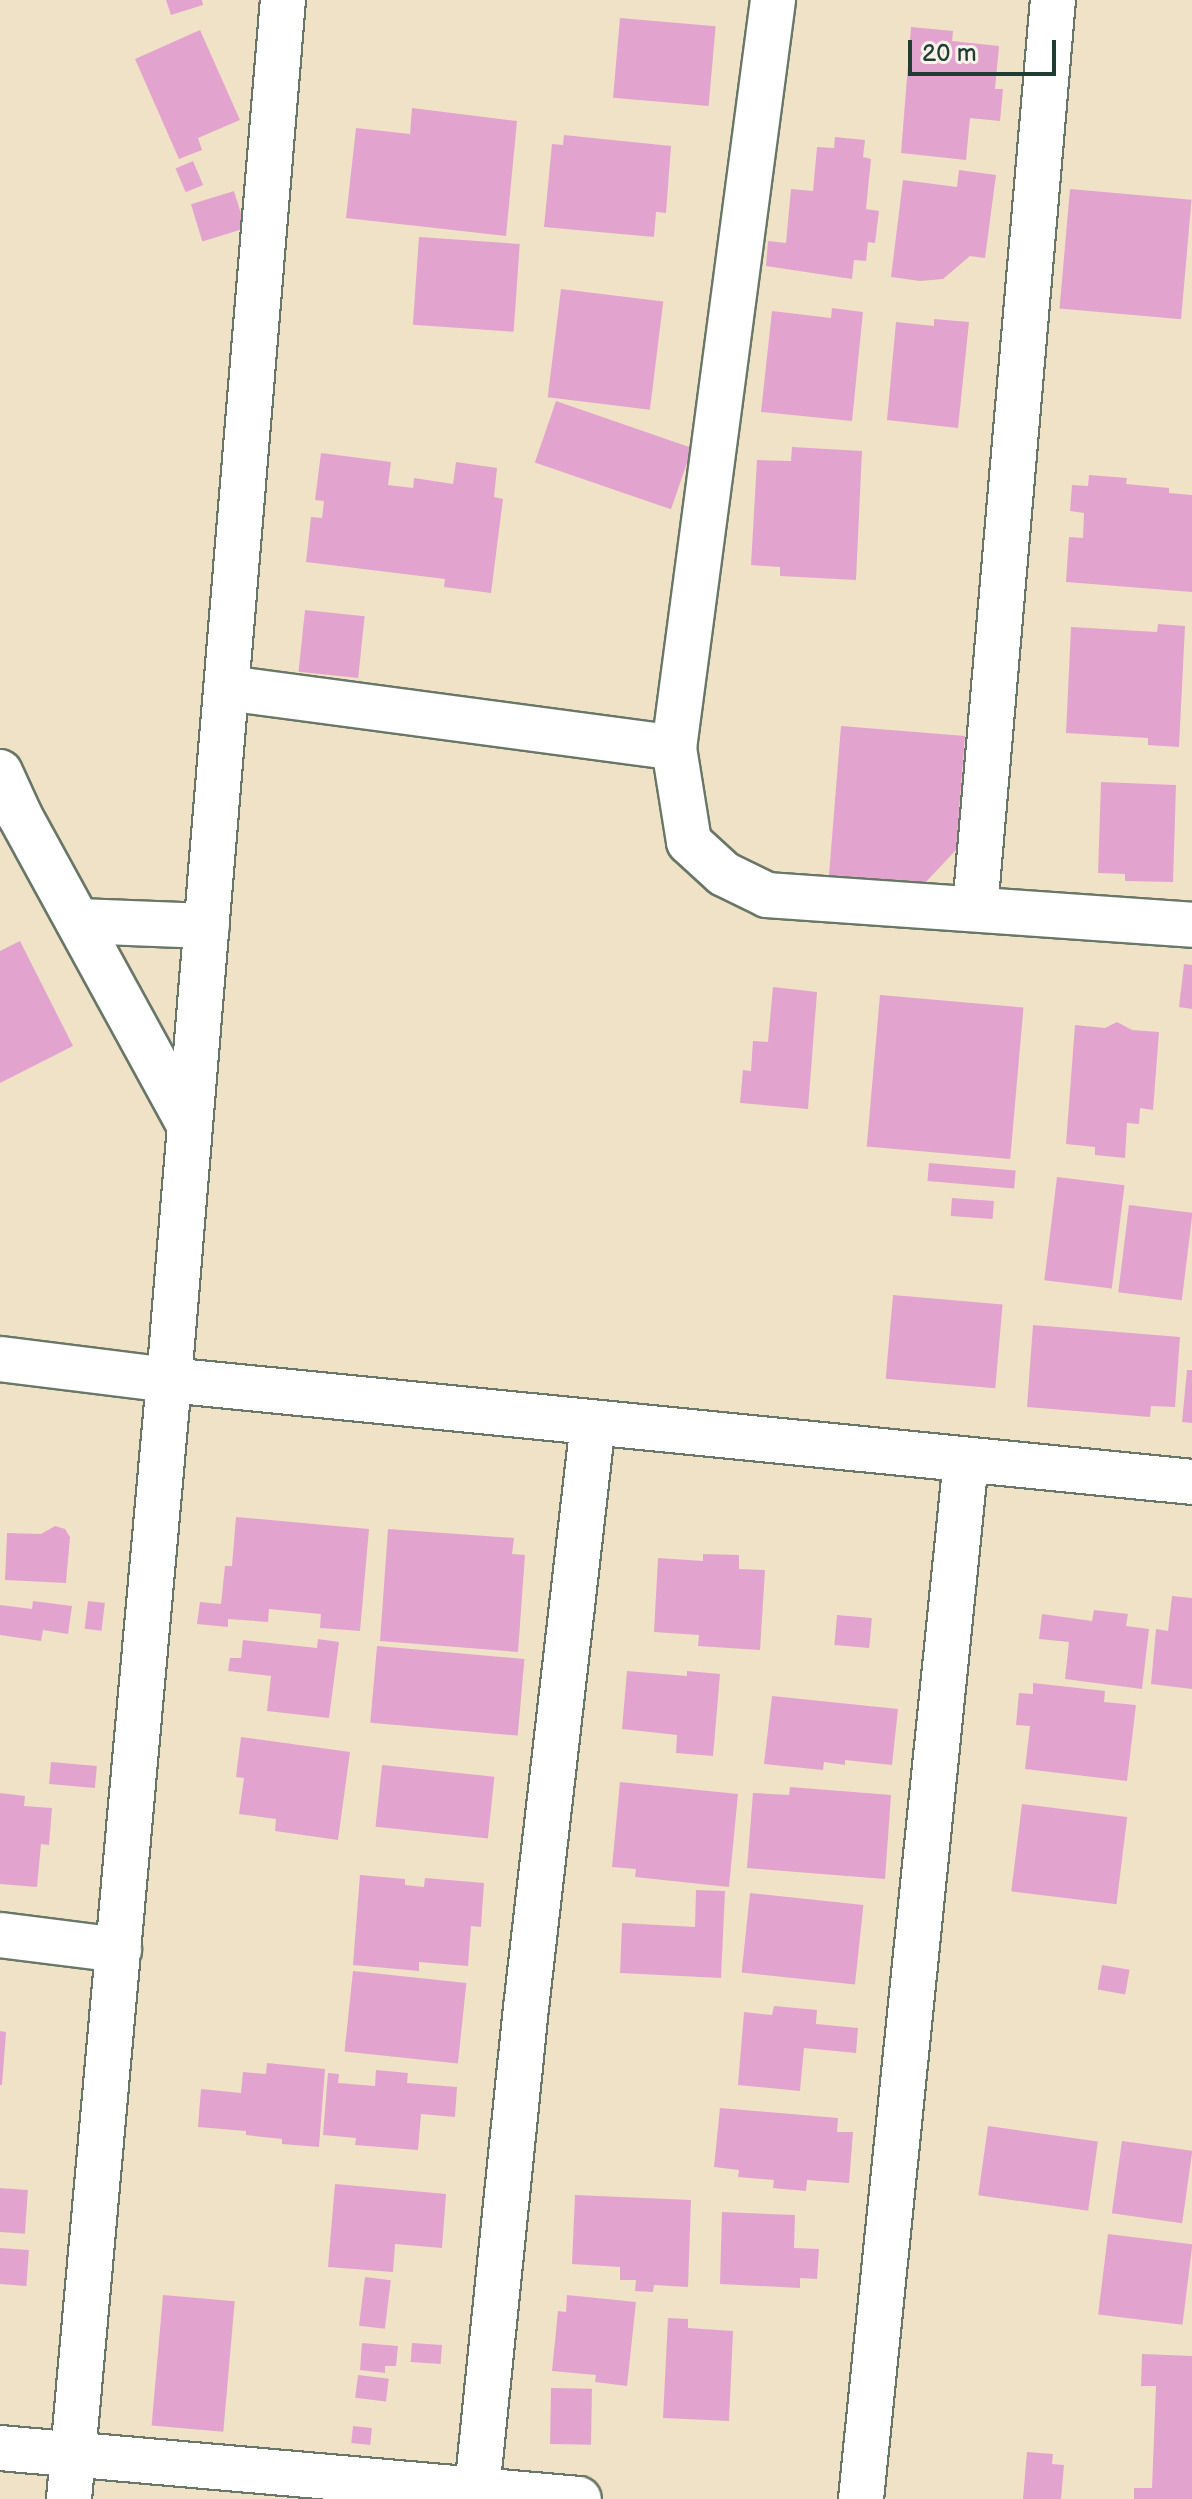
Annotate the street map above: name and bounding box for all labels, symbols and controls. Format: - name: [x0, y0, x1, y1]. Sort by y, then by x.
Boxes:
- scale bar: [912, 24, 1060, 74]
- text: 20 m: [922, 39, 977, 68]

